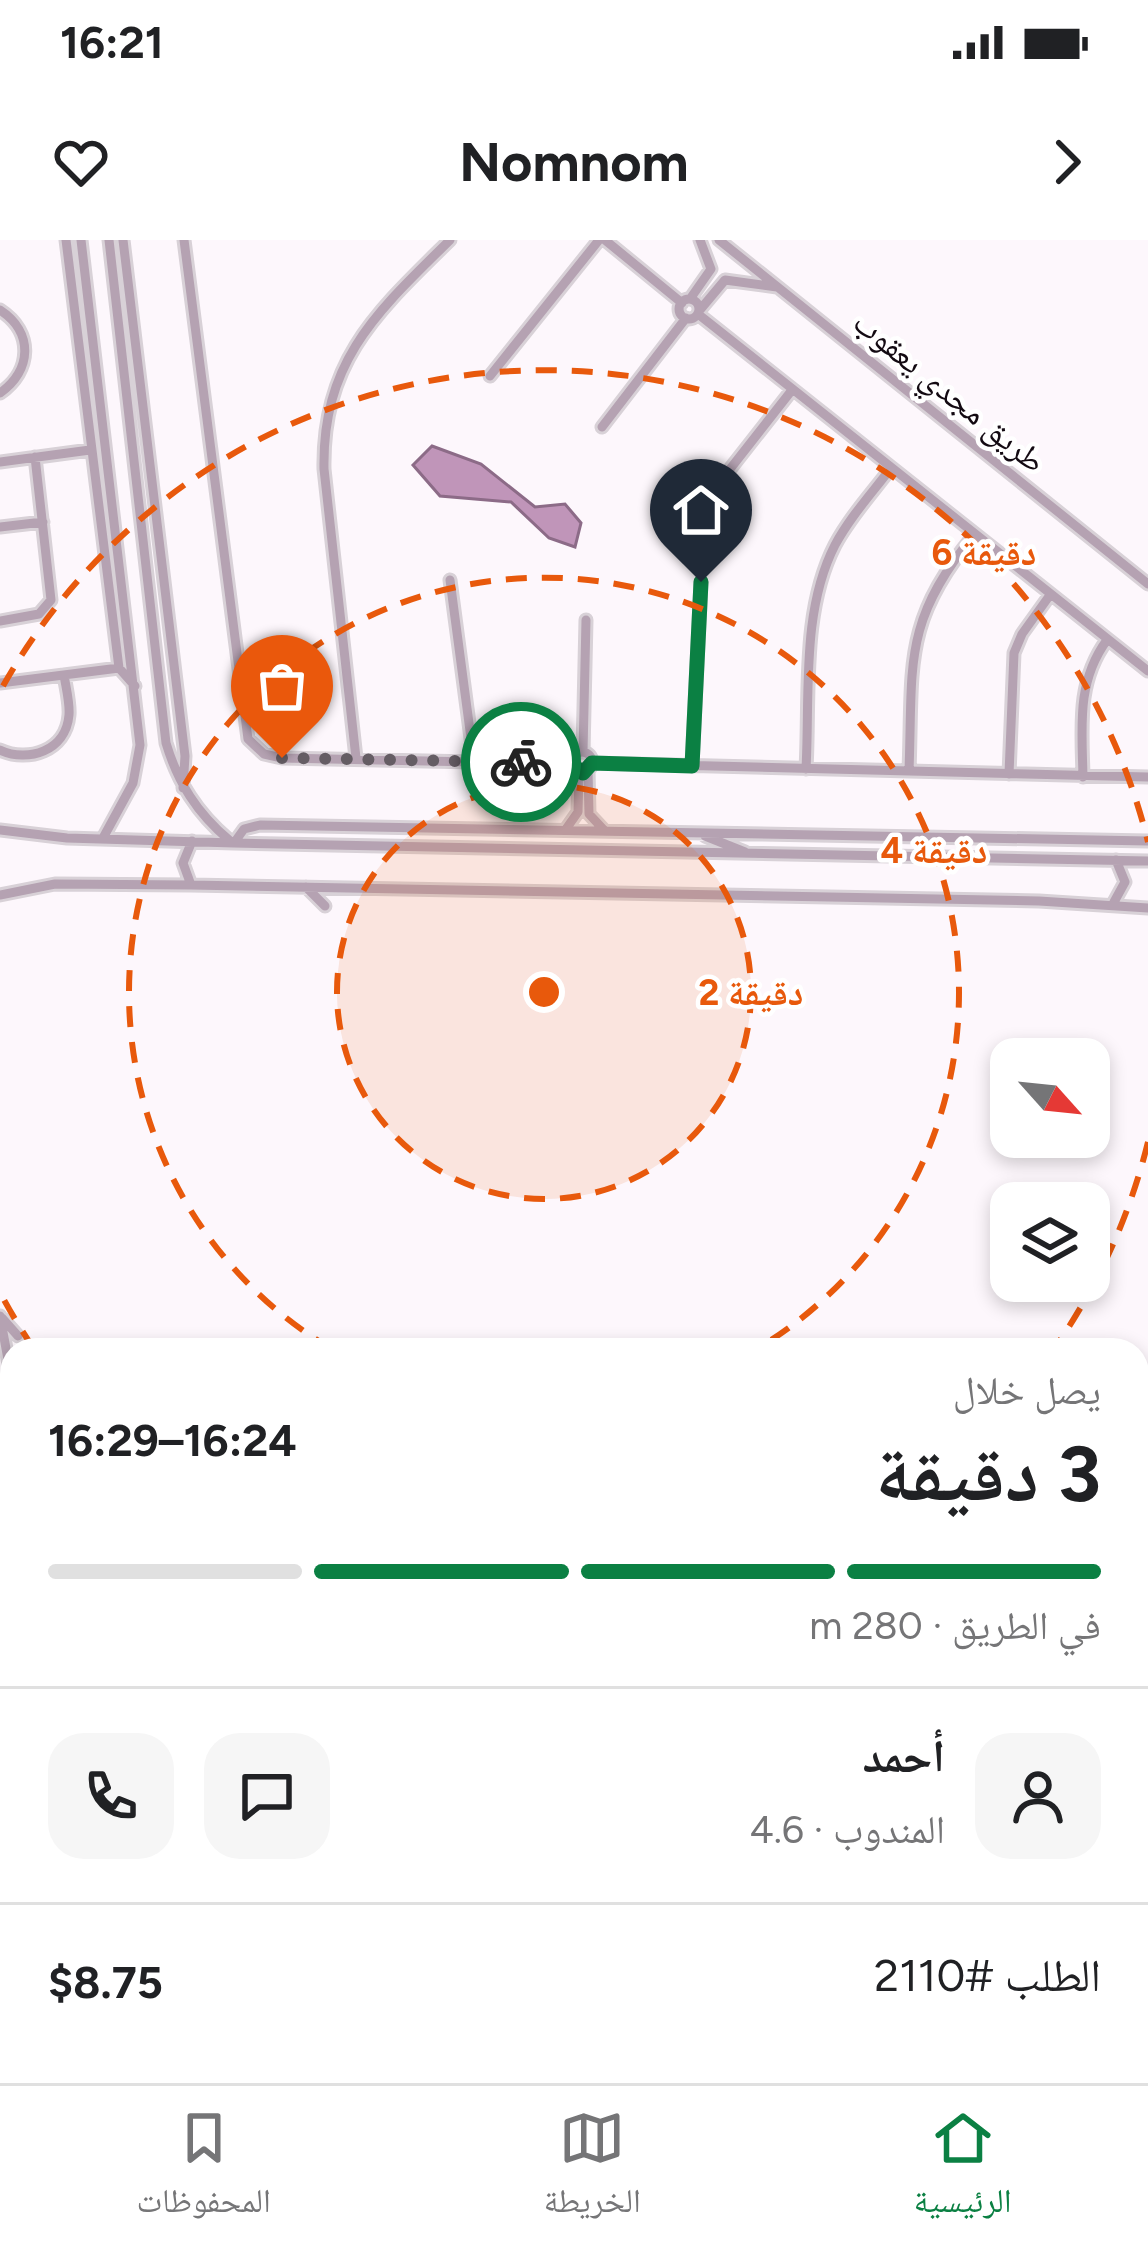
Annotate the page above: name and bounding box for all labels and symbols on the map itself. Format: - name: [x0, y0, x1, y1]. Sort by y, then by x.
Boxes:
- street label: طريق مجدي يعقوب: [842, 302, 1054, 486]
- pin: [650, 459, 752, 582]
- text: 6 دقيقة: [931, 531, 1037, 574]
- pin: [231, 635, 333, 758]
- courier: [461, 702, 581, 822]
- text: 4 دقيقة: [881, 829, 987, 872]
- centre of rings: [523, 971, 565, 1013]
- text: 2 دقيقة: [698, 971, 804, 1014]
- north arrow: [990, 1038, 1110, 1158]

